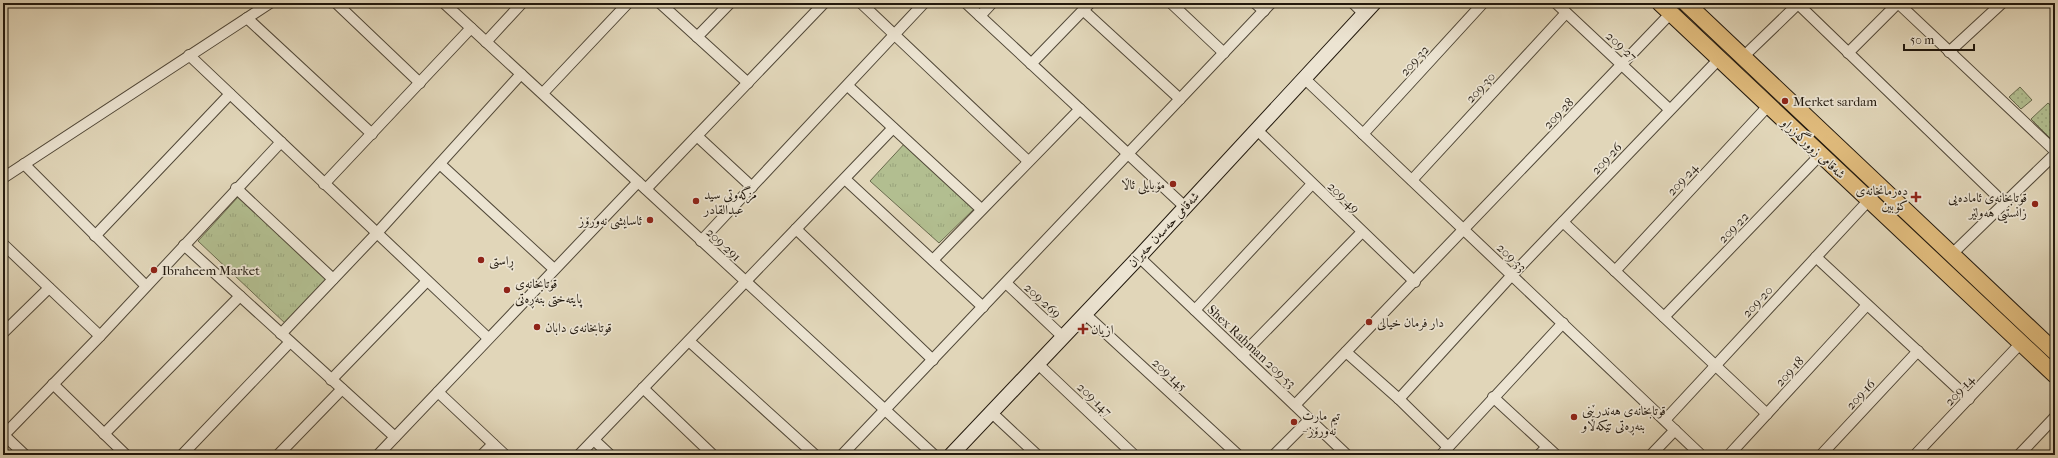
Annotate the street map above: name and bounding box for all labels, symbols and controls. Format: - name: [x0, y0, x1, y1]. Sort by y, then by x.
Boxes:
- scale bar: [1904, 26, 1974, 52]
- street label: 209-27: [1603, 28, 1640, 64]
- text: 50 m: [1910, 33, 1934, 47]
- street label: 209-32: [1397, 42, 1432, 79]
- street label: 209-30: [1462, 69, 1498, 106]
- place label: Merket sardam: [1793, 94, 1877, 109]
- street label: 209-28: [1540, 95, 1577, 132]
- marker: Merket sardam: [1780, 96, 1790, 106]
- street label: شەقامی زوورگەزراو: [1777, 112, 1850, 182]
- street label: 209-26: [1588, 139, 1625, 177]
- street label: 209-24: [1664, 160, 1701, 199]
- place label: مۆبایلی ئاڵا: [1121, 177, 1165, 195]
- marker: مۆبایلی ئاڵا: [1168, 179, 1178, 189]
- street label: 209-49: [1325, 179, 1363, 216]
- place label: دەرمانخانەی کۆبین: [1855, 183, 1908, 214]
- place label: مزگەوتی سید عبدالقادر: [702, 185, 757, 218]
- street label: شەقامی حەسەن حەیران: [1125, 188, 1203, 271]
- place label: قوتابخانەی ئامادەیی زانستیی هەولێر: [1948, 190, 2027, 224]
- marker: دەرمانخانەی کۆبین: [1911, 192, 1921, 202]
- marker: مزگەوتی سید عبدالقادر: [691, 196, 701, 206]
- marker: قوتابخانەی ئامادەیی زانستیی هەولێر: [2030, 199, 2040, 209]
- street label: 209-22: [1715, 208, 1752, 246]
- place label: ئاسایشی نەورۆز: [577, 213, 643, 230]
- marker: ئاسایشی نەورۆز: [645, 215, 655, 225]
- street label: 209-291: [703, 224, 744, 264]
- street label: 209-33: [1494, 240, 1529, 275]
- place label: ڕاستی: [489, 253, 514, 271]
- marker: ڕاستی: [476, 255, 486, 265]
- place label: Ibraheem Market: [162, 263, 260, 278]
- marker: Ibraheem Market: [149, 265, 159, 275]
- place label: قوتابخانەی پایتەختی بنەڕەتی: [515, 276, 583, 309]
- street label: 209-269: [1021, 280, 1064, 321]
- street label: 209-20: [1739, 282, 1776, 320]
- marker: قوتابخانەی پایتەختی بنەڕەتی: [502, 285, 512, 295]
- street label: Shex Rahman 209-53: [1205, 302, 1299, 391]
- place label: دار فرمان خیالی: [1377, 315, 1444, 331]
- marker: دار فرمان خیالی: [1364, 317, 1374, 327]
- place label: قوتابخانەی دابان: [545, 320, 612, 336]
- marker: قوتابخانەی دابان: [532, 322, 542, 332]
- place label: ازيان: [1091, 322, 1114, 338]
- marker: ازيان: [1078, 324, 1088, 334]
- street label: 209-18: [1772, 353, 1807, 389]
- street label: 209-145: [1149, 355, 1190, 394]
- street label: 209-14: [1941, 372, 1977, 409]
- street label: 209-16: [1843, 375, 1879, 413]
- street label: 209-147: [1074, 379, 1115, 419]
- place label: قوتابخانەی هەندرێنی بنەڕەتی تێکەڵاو: [1580, 403, 1666, 436]
- place label: تیم مارت - نەورۆز: [1302, 408, 1340, 439]
- marker: قوتابخانەی هەندرێنی بنەڕەتی تێکەڵاو: [1569, 412, 1579, 422]
- marker: تیم مارت - نەورۆز: [1289, 417, 1299, 427]

